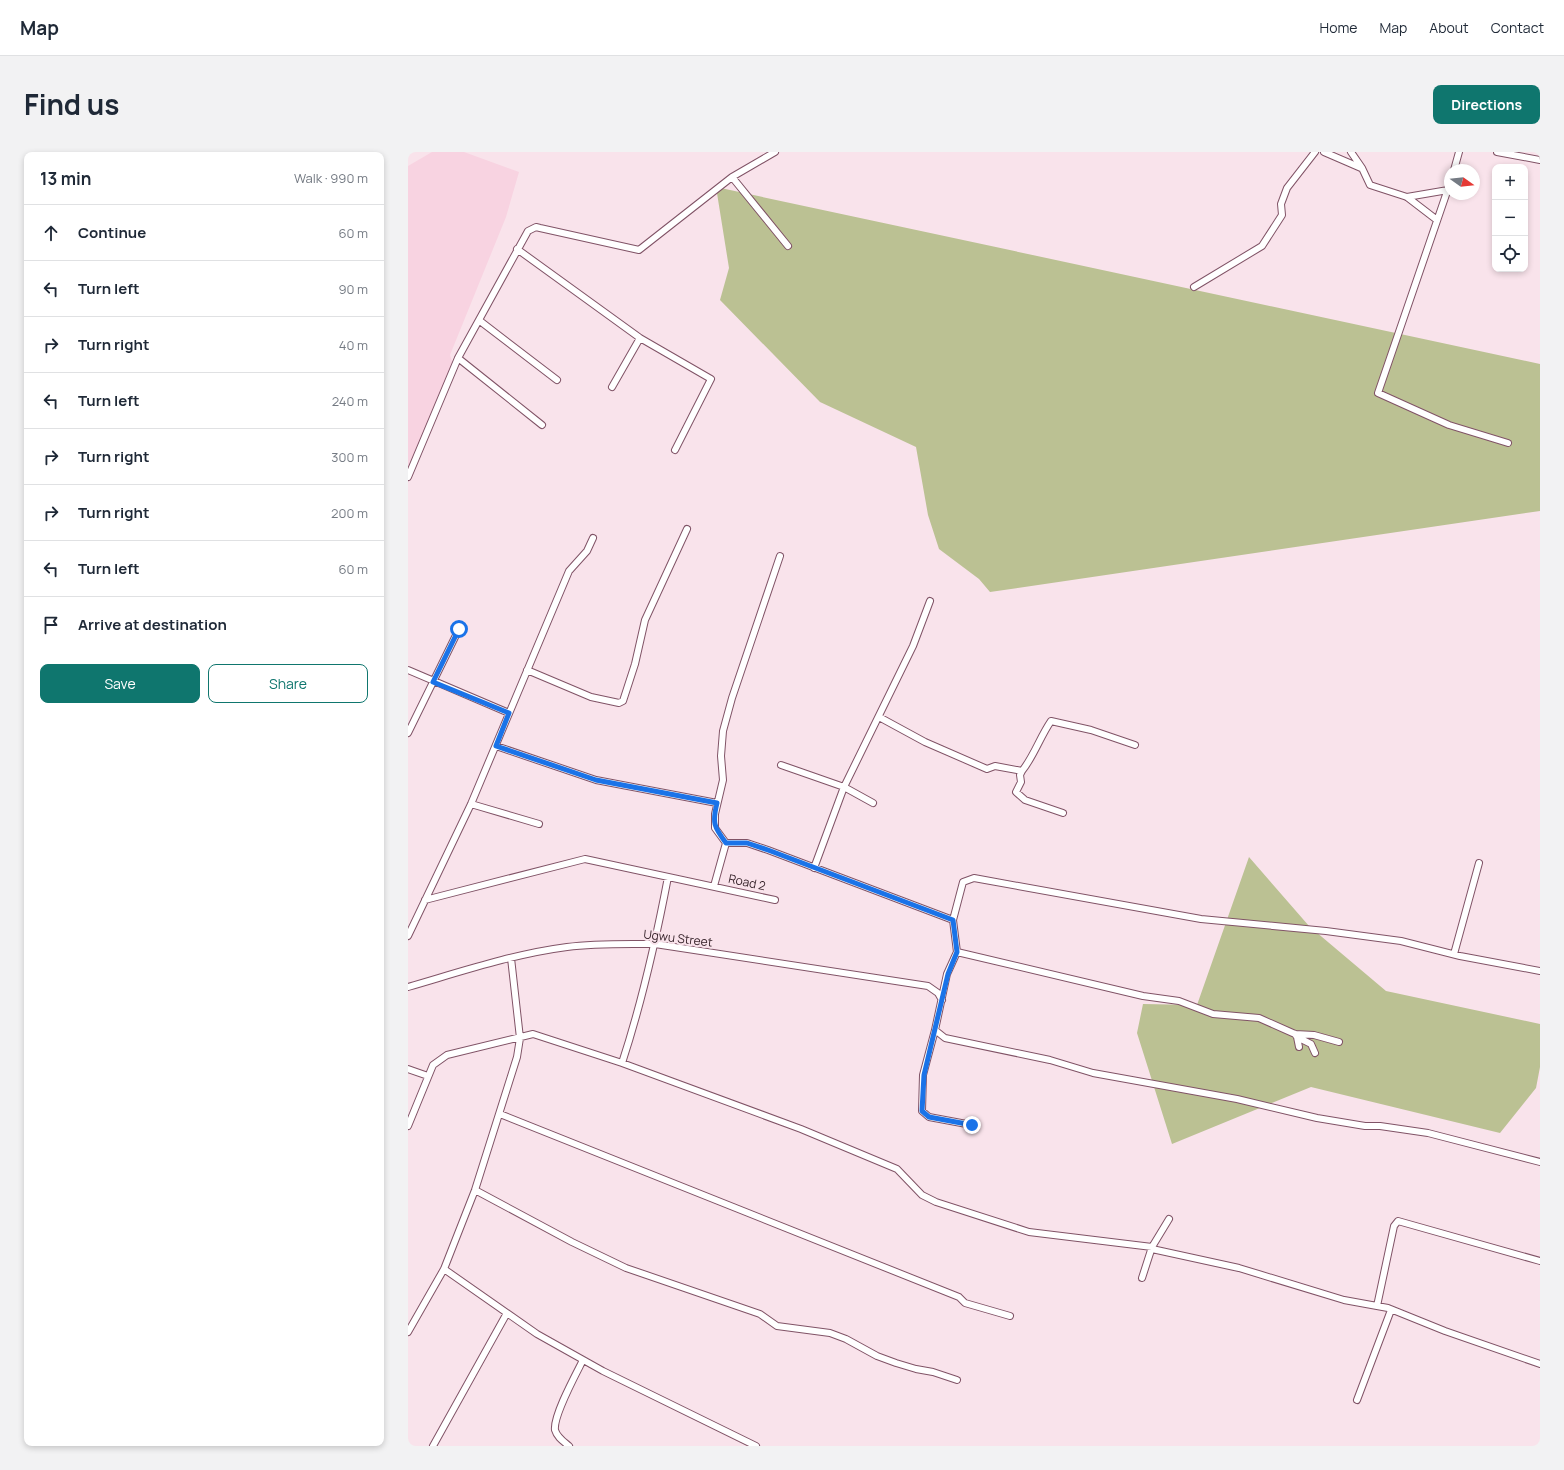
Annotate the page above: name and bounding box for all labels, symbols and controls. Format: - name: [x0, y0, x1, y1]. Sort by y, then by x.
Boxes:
- text: Map: [20, 15, 59, 41]
- text: Home: [1320, 18, 1357, 37]
- text: Map: [1379, 18, 1407, 37]
- text: About: [1429, 18, 1469, 37]
- text: Contact: [1491, 18, 1544, 37]
- text: Find us: [24, 85, 119, 123]
- button: Directions: [1433, 85, 1540, 124]
- north arrow: [1444, 164, 1480, 200]
- map controls: [1492, 164, 1528, 272]
- button: +: [1492, 164, 1528, 200]
- text: 13 min: [40, 167, 91, 190]
- text: Walk · 990 m: [294, 169, 368, 187]
- button: −: [1492, 200, 1528, 236]
- icon: ahead: [40, 222, 62, 244]
- text: Continue: [78, 222, 146, 243]
- text: 60 m: [338, 224, 368, 242]
- button: locate: [1492, 236, 1528, 272]
- icon: left: [40, 278, 62, 300]
- text: Turn left: [78, 278, 140, 299]
- text: 90 m: [338, 280, 368, 298]
- icon: right: [40, 334, 62, 356]
- text: Turn right: [78, 334, 149, 355]
- text: 40 m: [339, 336, 368, 354]
- icon: left: [40, 390, 62, 412]
- text: Turn left: [78, 390, 140, 411]
- text: 240 m: [332, 392, 368, 410]
- icon: right: [40, 446, 62, 468]
- text: Turn right: [78, 446, 149, 467]
- text: 300 m: [331, 448, 368, 466]
- icon: right: [40, 502, 62, 524]
- text: Turn right: [78, 502, 149, 523]
- text: 200 m: [331, 504, 368, 522]
- icon: left: [40, 558, 62, 580]
- text: Turn left: [78, 558, 140, 579]
- text: 60 m: [338, 560, 368, 578]
- icon: arrive: [40, 614, 62, 636]
- text: Arrive at destination: [78, 614, 227, 635]
- route start: [450, 620, 468, 638]
- button: Save: [40, 664, 200, 703]
- button: Share: [208, 664, 368, 703]
- street label: Road 2: [727, 870, 767, 894]
- street label: Ugwu Street: [642, 925, 714, 951]
- route end: [963, 1116, 981, 1134]

